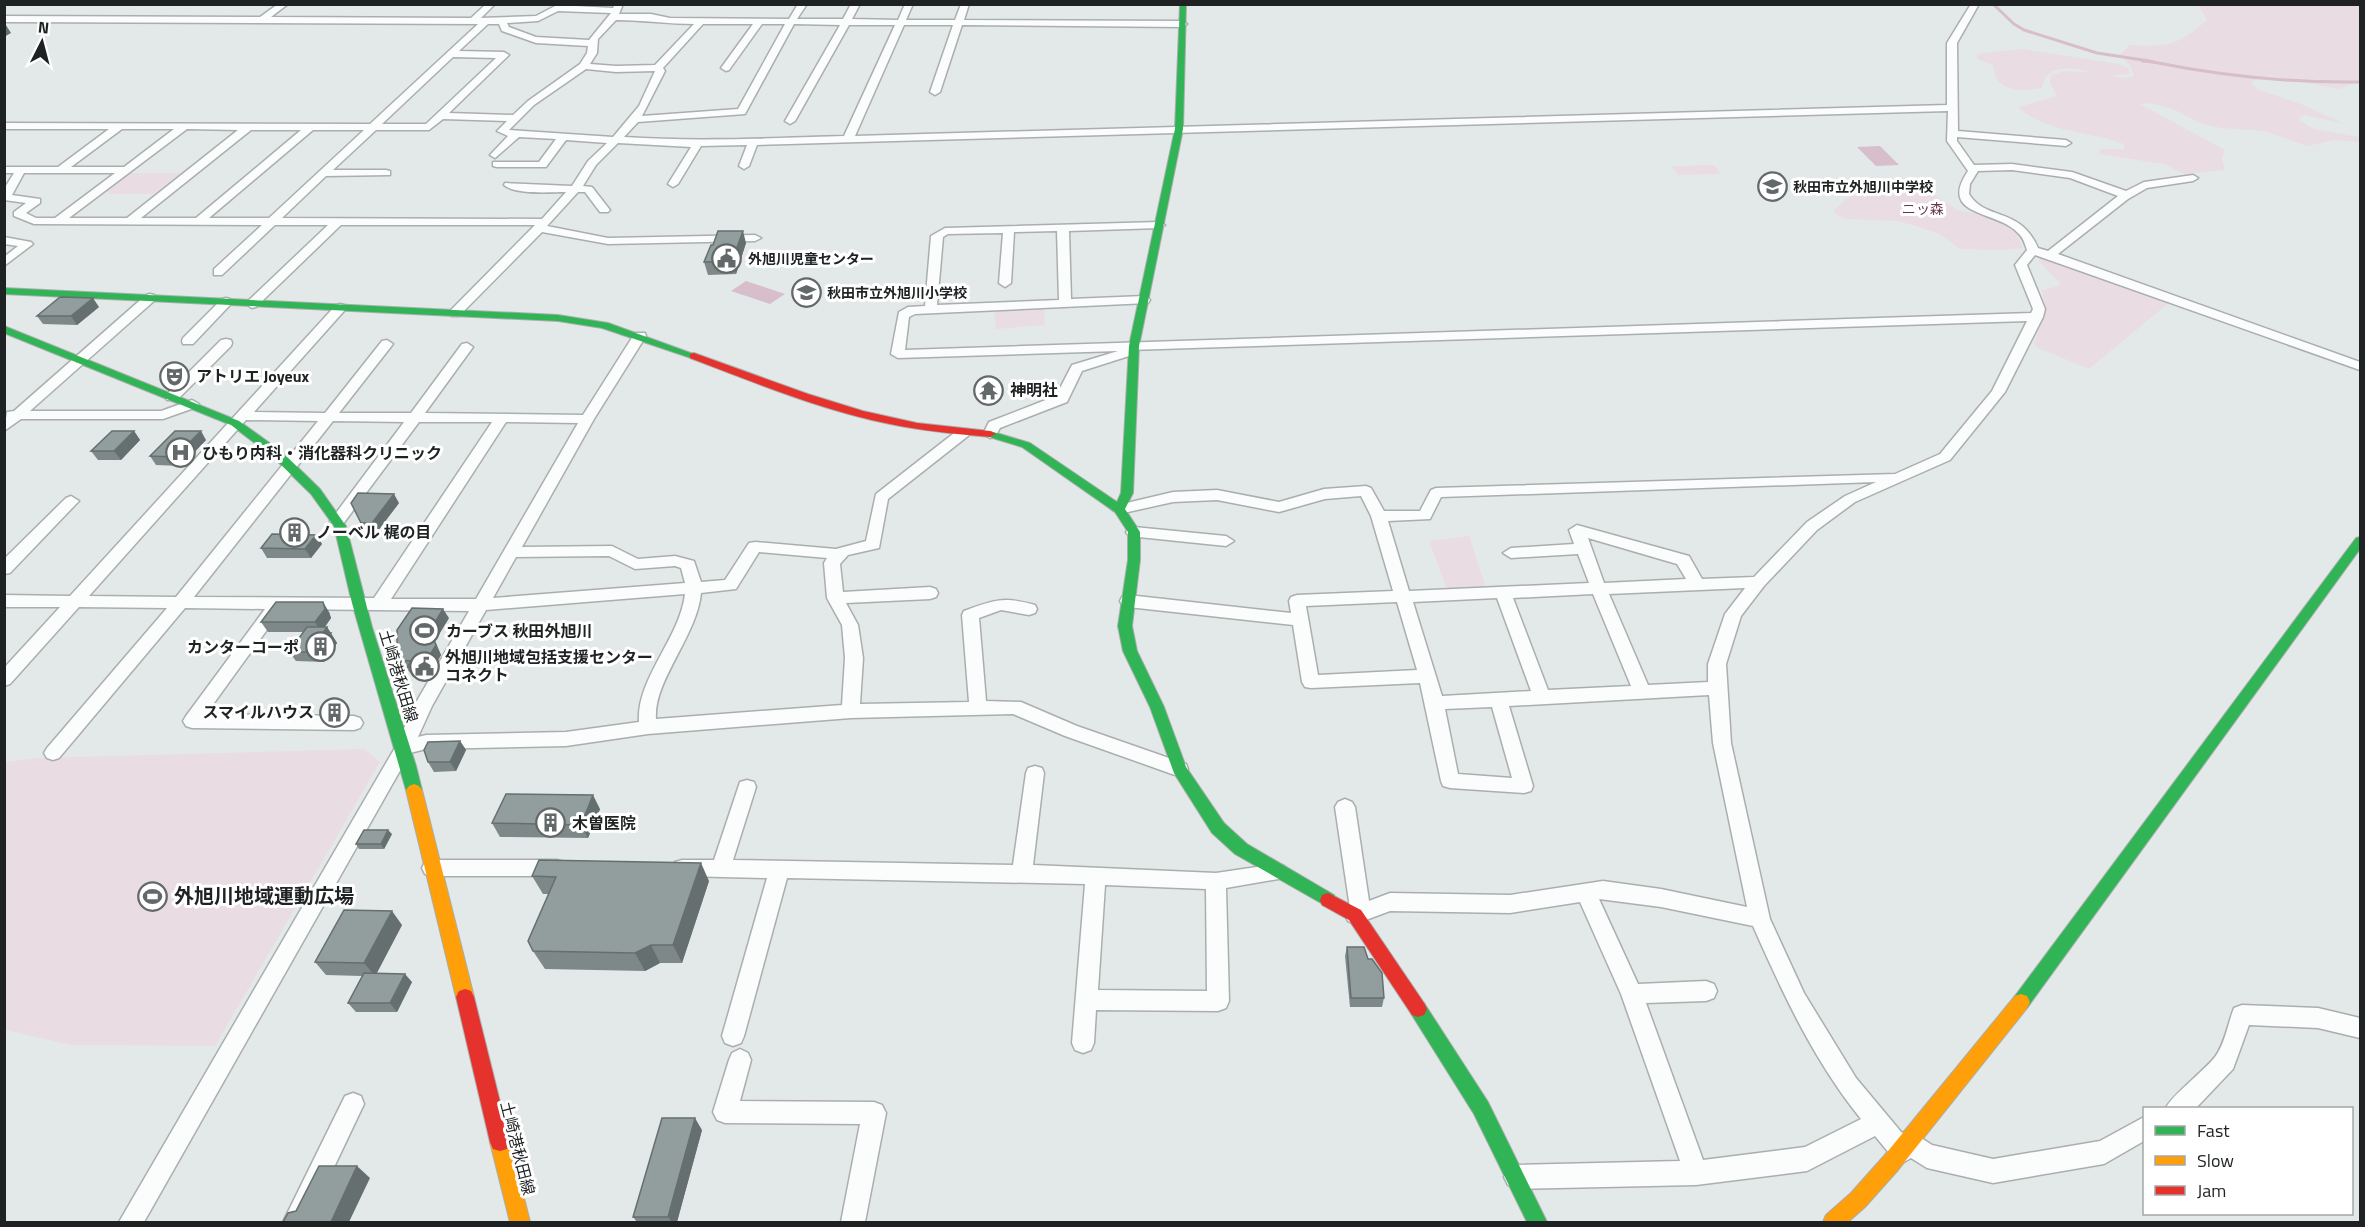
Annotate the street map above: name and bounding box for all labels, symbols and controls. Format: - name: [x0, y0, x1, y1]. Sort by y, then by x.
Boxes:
- north arrow: [12, 12, 72, 72]
- text: N: [37, 15, 50, 40]
- school or university icon: 秋田市立外旭川中学校: [1756, 171, 1788, 203]
- place label: 秋田市立外旭川中学校: [1793, 176, 1933, 197]
- park label: ニッ森: [1902, 198, 1944, 219]
- public building icon: 外旭川児童センター: [711, 243, 743, 275]
- place label: 外旭川児童センター: [748, 248, 874, 269]
- school or university icon: 秋田市立外旭川小学校: [790, 277, 822, 309]
- place label: 秋田市立外旭川小学校: [827, 282, 967, 303]
- theatre icon: アトリエ Joyeux: [159, 360, 191, 392]
- place label: アトリエ Joyeux: [196, 364, 310, 388]
- temple icon: 神明社: [973, 374, 1005, 406]
- place label: 神明社: [1010, 378, 1058, 402]
- hospital icon: ひもり内科・消化器科クリニック: [165, 437, 197, 469]
- place label: ひもり内科・消化器科クリニック: [202, 441, 442, 465]
- building icon: ノーベル 梶の目: [279, 516, 311, 548]
- place label: ノーベル 梶の目: [316, 520, 432, 544]
- sports icon: カーブス 秋田外旭川: [409, 615, 441, 647]
- place label: カーブス 秋田外旭川: [446, 619, 593, 643]
- street label: 土崎港秋田線: [373, 627, 425, 725]
- building icon: カンターコーポ: [304, 631, 336, 663]
- place label: カンターコーポ: [187, 635, 299, 659]
- place label: 外旭川地域包括支援センター コネクト: [445, 645, 653, 687]
- public building icon: 外旭川地域包括支援センター コネクト: [408, 650, 440, 682]
- building icon: スマイルハウス: [319, 696, 351, 728]
- place label: スマイルハウス: [202, 700, 314, 724]
- building icon: 木曽医院: [535, 807, 567, 839]
- place label: 木曽医院: [572, 811, 636, 835]
- sports icon: 外旭川地域運動広場: [137, 880, 169, 912]
- place label: 外旭川地域運動広場: [174, 880, 354, 911]
- street label: 土崎港秋田線: [495, 1099, 541, 1197]
- legend: [2143, 1107, 2353, 1215]
- text: Fast: [2197, 1117, 2230, 1144]
- text: Slow: [2197, 1147, 2234, 1174]
- text: Jam: [2197, 1177, 2226, 1204]

